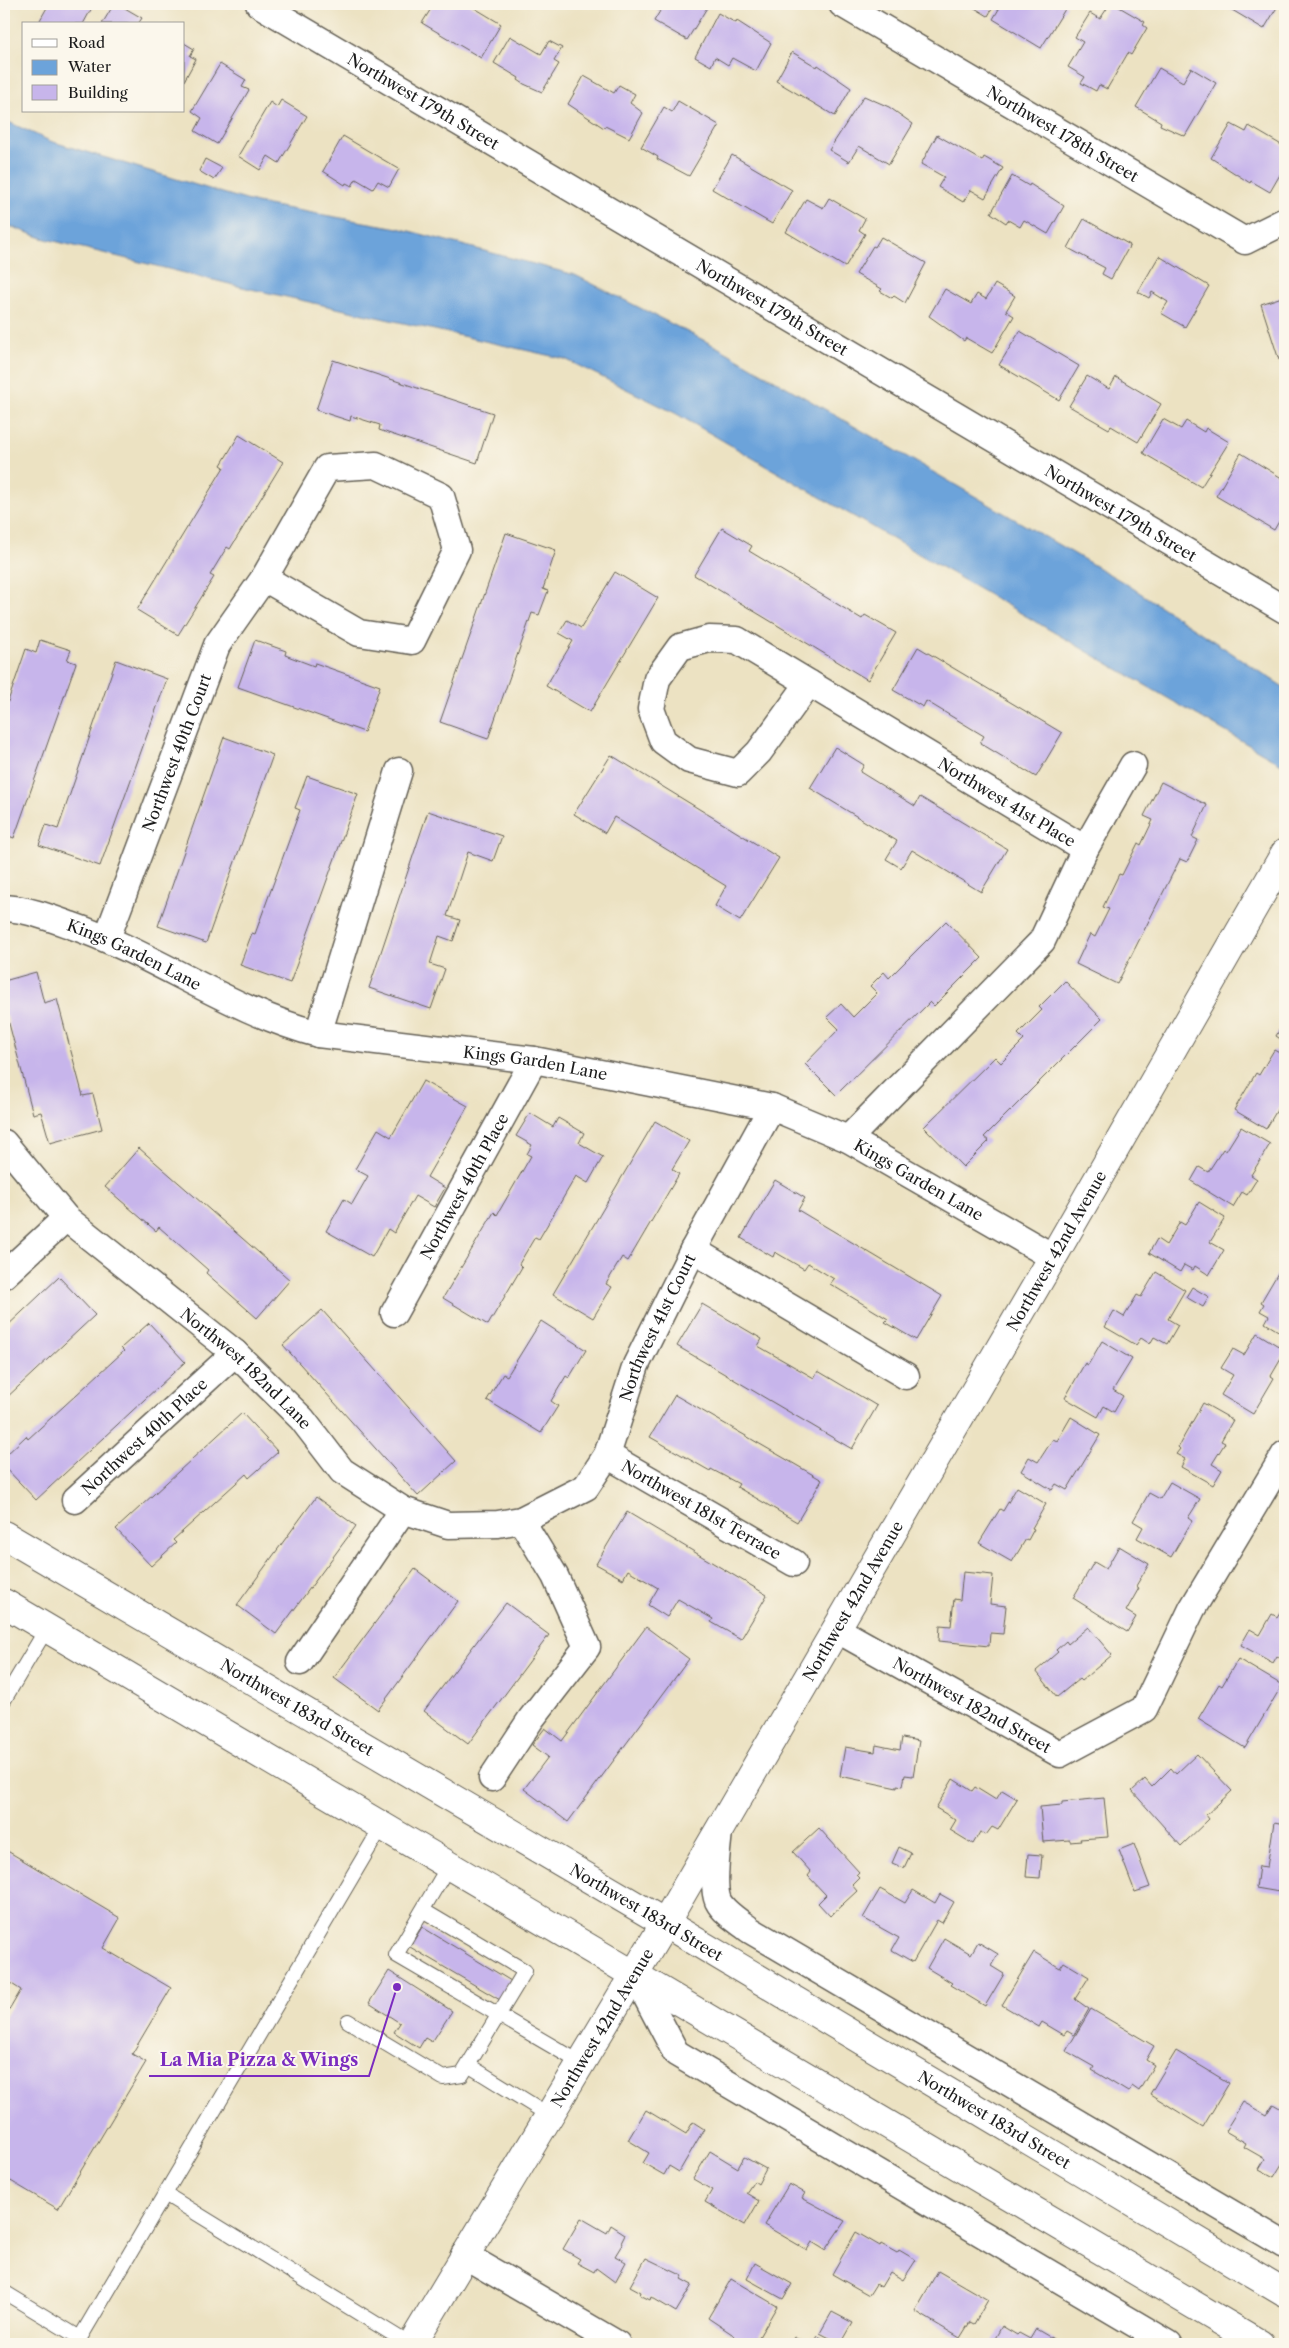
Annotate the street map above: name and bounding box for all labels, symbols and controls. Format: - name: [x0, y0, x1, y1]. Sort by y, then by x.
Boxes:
- legend: [22, 22, 185, 112]
- text: Road: [68, 33, 105, 52]
- street label: Northwest 179th Street: [344, 49, 503, 154]
- text: Water: [67, 57, 112, 76]
- street label: Northwest 178th Street: [983, 81, 1142, 186]
- text: Building: [68, 83, 128, 102]
- street label: Northwest 179th Street: [693, 255, 852, 360]
- street label: Northwest 179th Street: [1042, 461, 1201, 566]
- street label: Northwest 40th Court: [138, 671, 215, 834]
- street label: Northwest 41st Place: [934, 753, 1080, 851]
- street label: Kings Garden Lane: [64, 915, 205, 994]
- street label: Kings Garden Lane: [462, 1042, 609, 1084]
- street label: Northwest 40th Place: [416, 1110, 513, 1263]
- street label: Kings Garden Lane: [851, 1135, 987, 1225]
- street label: Northwest 42nd Avenue: [1002, 1167, 1111, 1335]
- street label: Northwest 41st Court: [615, 1250, 700, 1404]
- street label: Northwest 182nd Lane: [176, 1303, 316, 1433]
- street label: Northwest 40th Place: [77, 1374, 211, 1499]
- street label: Northwest 181st Terrace: [618, 1456, 785, 1564]
- street label: Northwest 42nd Avenue: [798, 1517, 907, 1685]
- street label: Northwest 182nd Street: [890, 1653, 1055, 1757]
- street label: Northwest 183rd Street: [217, 1654, 378, 1760]
- street label: Northwest 183rd Street: [566, 1859, 727, 1965]
- street label: Northwest 42nd Avenue: [547, 1945, 658, 2111]
- callout: La Mia Pizza & Wings: [149, 2043, 369, 2076]
- text: La Mia Pizza & Wings: [160, 2049, 358, 2071]
- street label: Northwest 183rd Street: [914, 2066, 1075, 2173]

